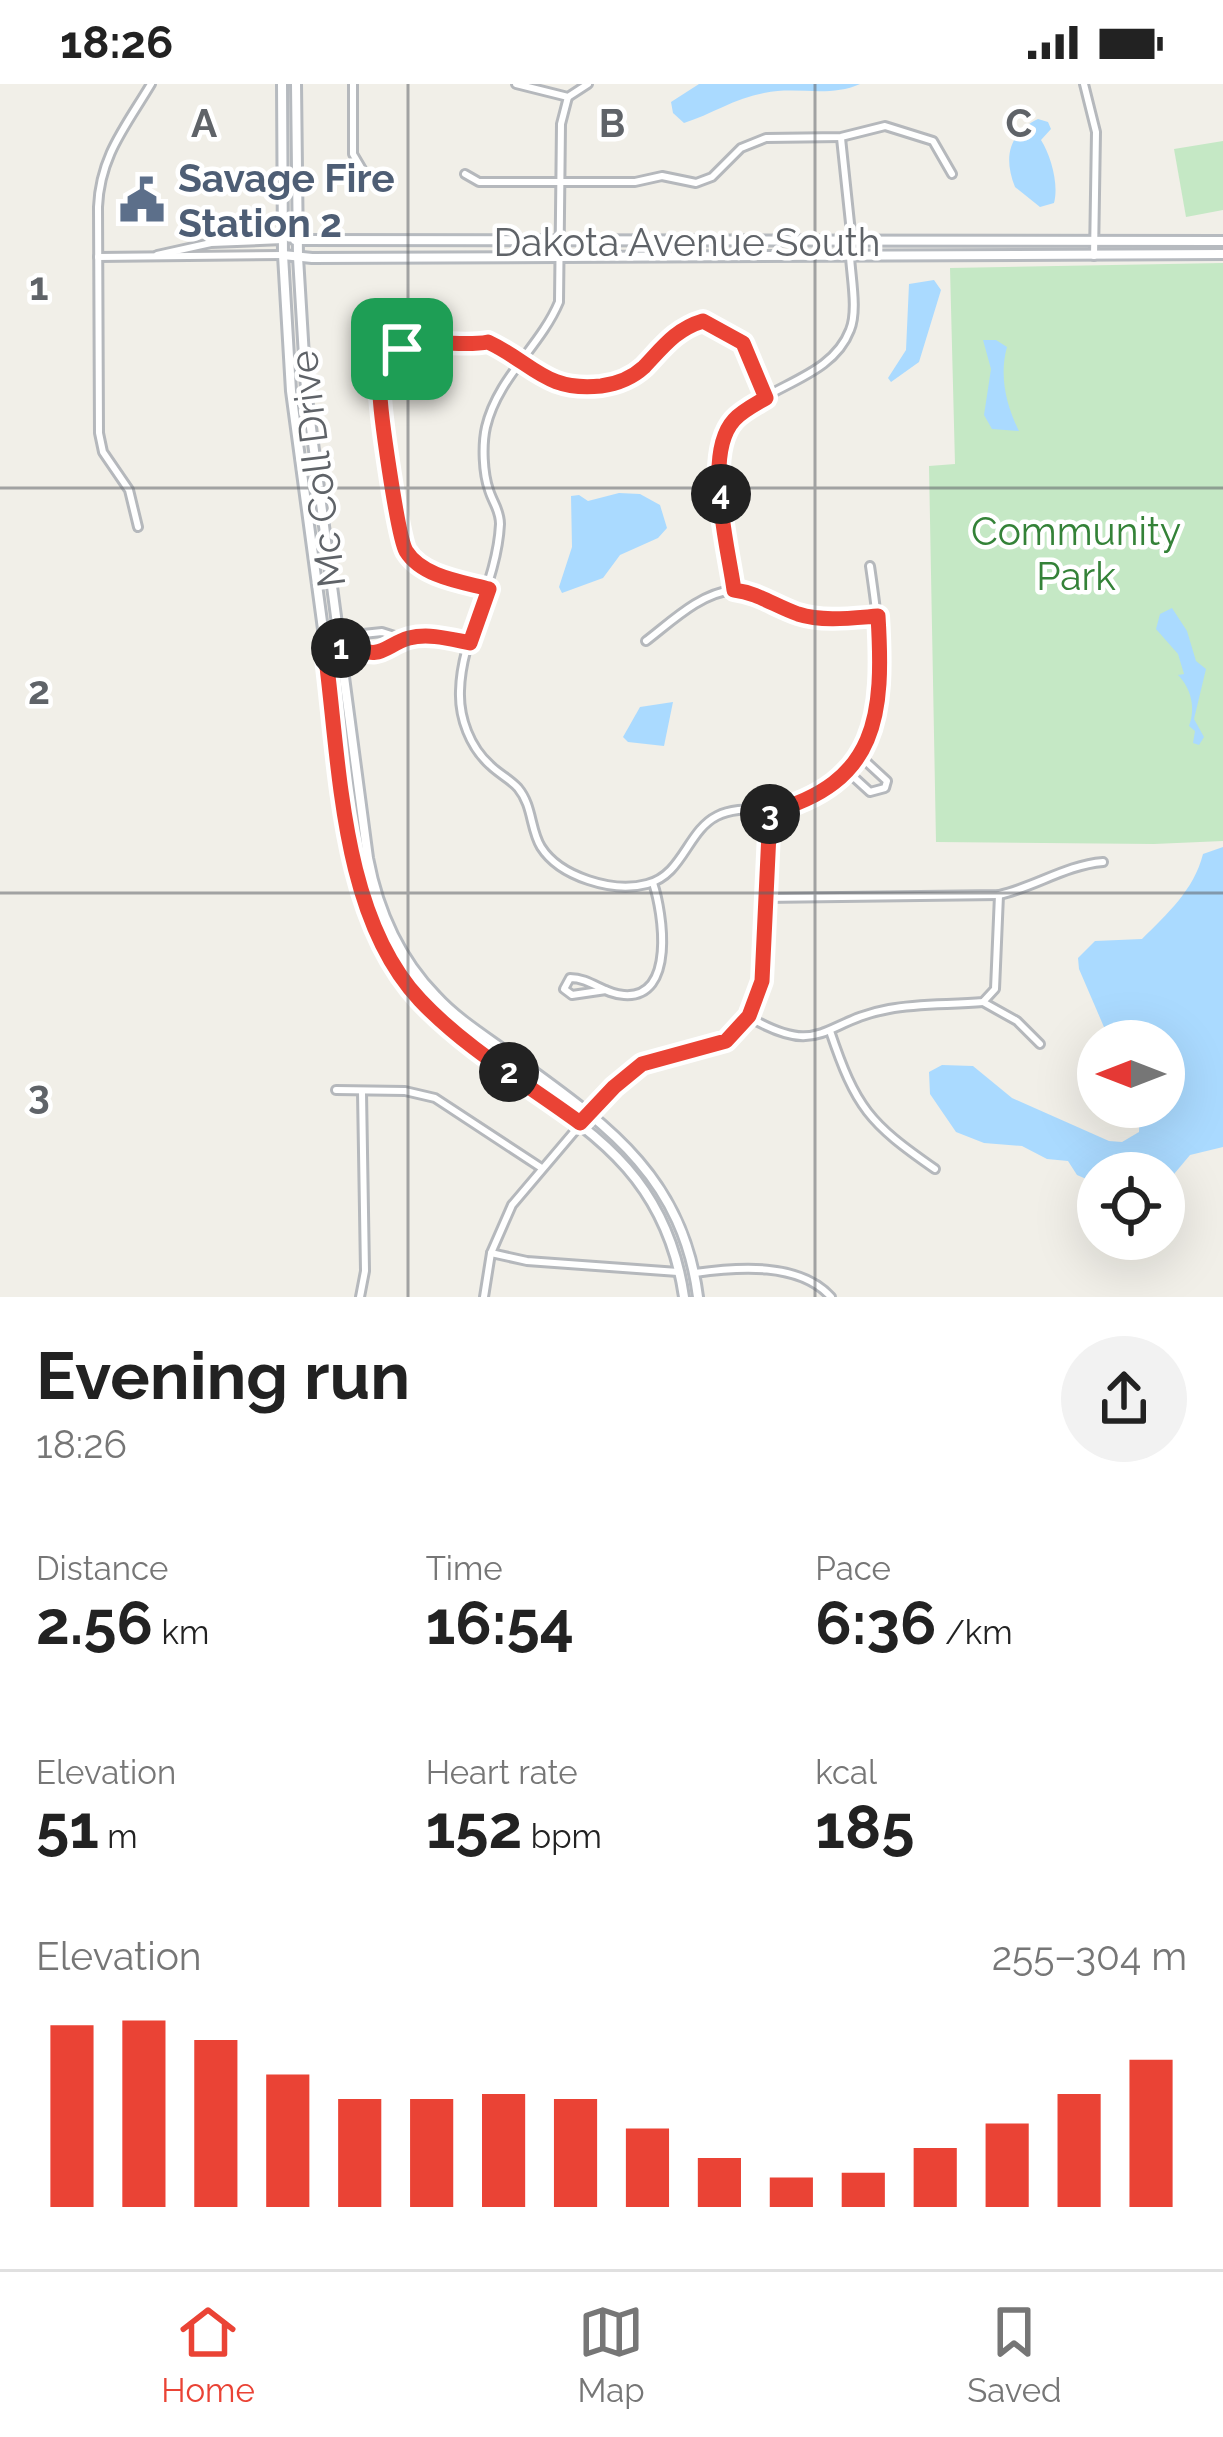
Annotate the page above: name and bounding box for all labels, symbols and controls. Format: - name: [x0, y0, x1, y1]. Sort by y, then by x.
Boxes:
- text: 18:26: [60, 16, 173, 69]
- text: A: [191, 100, 218, 146]
- text: B: [599, 100, 625, 146]
- text: C: [1006, 100, 1033, 146]
- place label: Savage Fire Station 2: [178, 155, 395, 246]
- public building icon: Savage Fire Station 2: [117, 175, 167, 225]
- street label: Dakota Avenue South: [493, 219, 881, 265]
- text: 1: [29, 263, 49, 309]
- pin: [351, 298, 453, 400]
- icon: arrive: [369, 316, 435, 382]
- street label: Mc Coll Drive: [280, 348, 354, 590]
- pin: 4: [691, 464, 751, 524]
- text: 4: [712, 474, 730, 513]
- park label: Community Park: [971, 508, 1181, 599]
- pin: 1: [311, 618, 371, 678]
- text: 1: [333, 628, 349, 667]
- text: 2: [28, 667, 50, 713]
- pin: 3: [740, 784, 800, 844]
- text: 3: [761, 794, 779, 833]
- north arrow: [1077, 1020, 1185, 1128]
- map controls: [1077, 1020, 1185, 1260]
- pin: 2: [479, 1042, 539, 1102]
- text: 2: [500, 1052, 518, 1091]
- text: 3: [28, 1071, 50, 1117]
- button: locate: [1077, 1152, 1185, 1260]
- button: share: [1061, 1336, 1187, 1462]
- text: Evening run: [36, 1337, 410, 1414]
- text: 18:26: [36, 1421, 127, 1467]
- text: Distance: [36, 1549, 168, 1588]
- text: Time: [426, 1549, 503, 1588]
- text: Pace: [815, 1549, 891, 1588]
- text: 2.56: [36, 1588, 153, 1658]
- text: 16:54: [426, 1588, 574, 1658]
- text: 6:36: [815, 1588, 936, 1658]
- text: km: [153, 1613, 209, 1652]
- text: /km: [936, 1613, 1013, 1652]
- text: Elevation: [36, 1753, 176, 1792]
- text: Heart rate: [426, 1753, 578, 1792]
- text: kcal: [815, 1753, 877, 1792]
- text: 51: [36, 1792, 99, 1862]
- text: 152: [426, 1792, 522, 1862]
- text: 185: [815, 1792, 914, 1862]
- text: m: [99, 1817, 138, 1856]
- text: bpm: [522, 1817, 602, 1856]
- text: Elevation: [36, 1933, 202, 1979]
- text: 255–304 m: [992, 1933, 1187, 1979]
- tab: Home: [161, 2299, 255, 2410]
- tab: Map: [577, 2299, 645, 2410]
- tab: Saved: [967, 2299, 1062, 2410]

